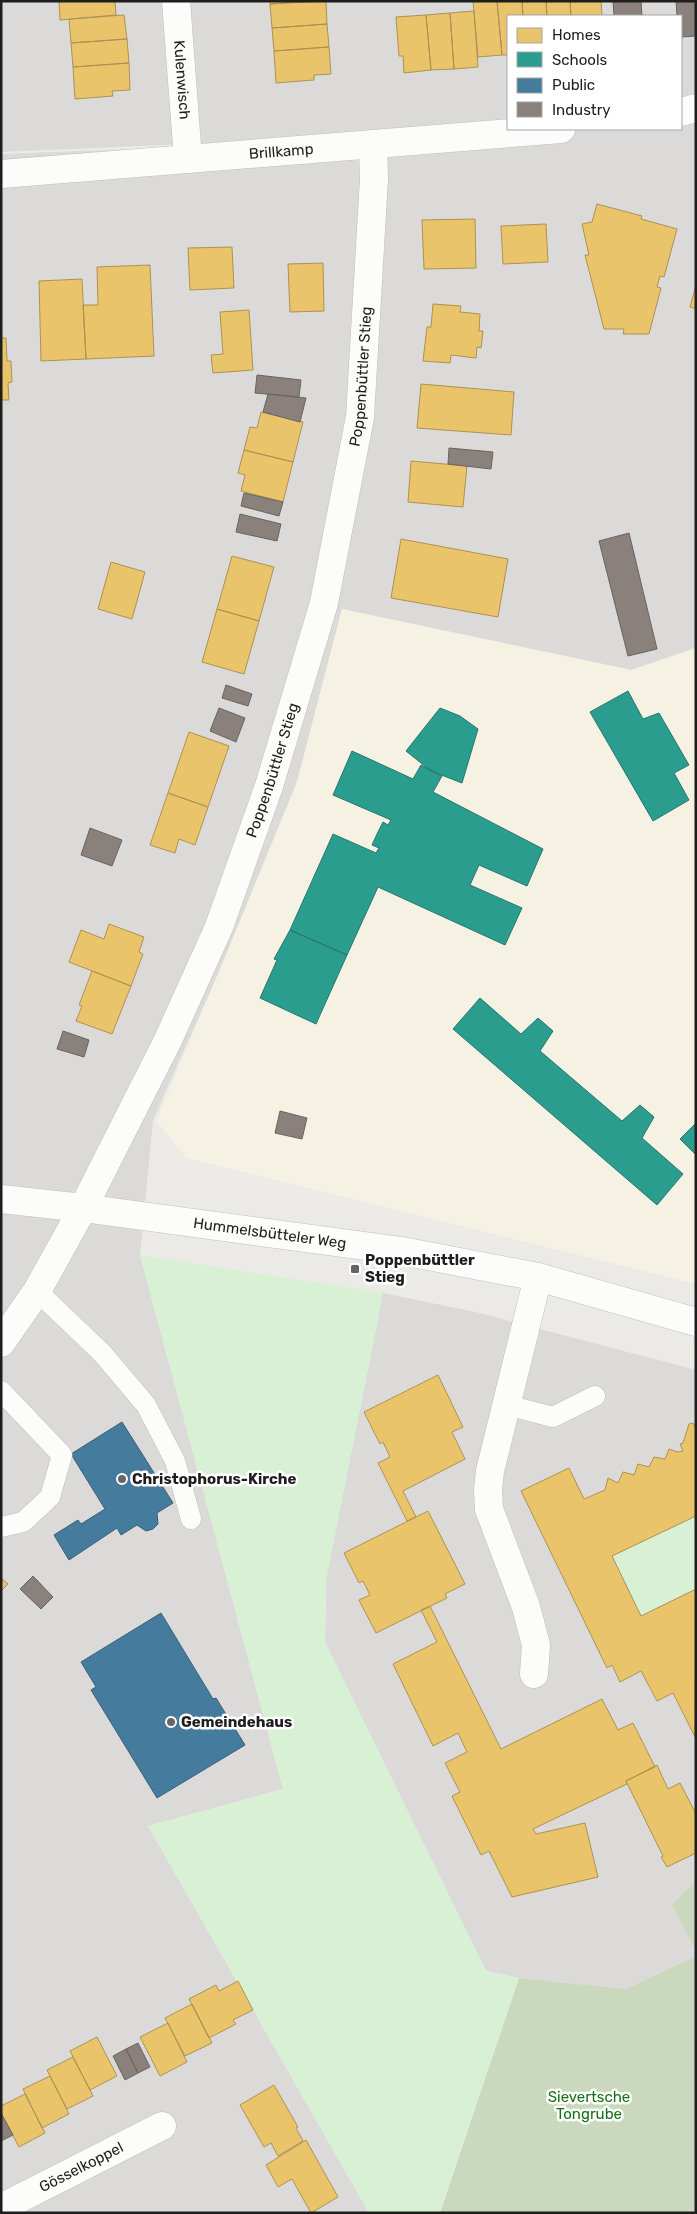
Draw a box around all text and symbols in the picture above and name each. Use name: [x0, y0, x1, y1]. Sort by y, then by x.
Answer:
legend: [507, 15, 682, 130]
text: Homes: [552, 26, 601, 44]
street label: Kulenwisch: [170, 39, 194, 120]
text: Schools: [552, 51, 608, 69]
text: Public: [552, 76, 595, 94]
text: Industry: [552, 101, 611, 119]
street label: Brillkamp: [248, 140, 314, 163]
street label: Poppenbüttler Stieg: [345, 306, 375, 448]
street label: Poppenbüttler Stieg: [242, 701, 302, 840]
street label: Hummelsbütteler Weg: [192, 1214, 347, 1252]
place label: Poppenbüttler Stieg: [365, 1251, 475, 1286]
marker: Poppenbüttler Stieg: [349, 1263, 361, 1275]
place label: Christophorus-Kirche: [132, 1470, 297, 1488]
marker: Christophorus-Kirche: [116, 1473, 128, 1485]
place label: Gemeindehaus: [181, 1713, 292, 1731]
marker: Gemeindehaus: [165, 1716, 177, 1728]
park label: Sievertsche Tongrube: [548, 2088, 630, 2123]
street label: Gösselkoppel: [36, 2138, 126, 2196]

